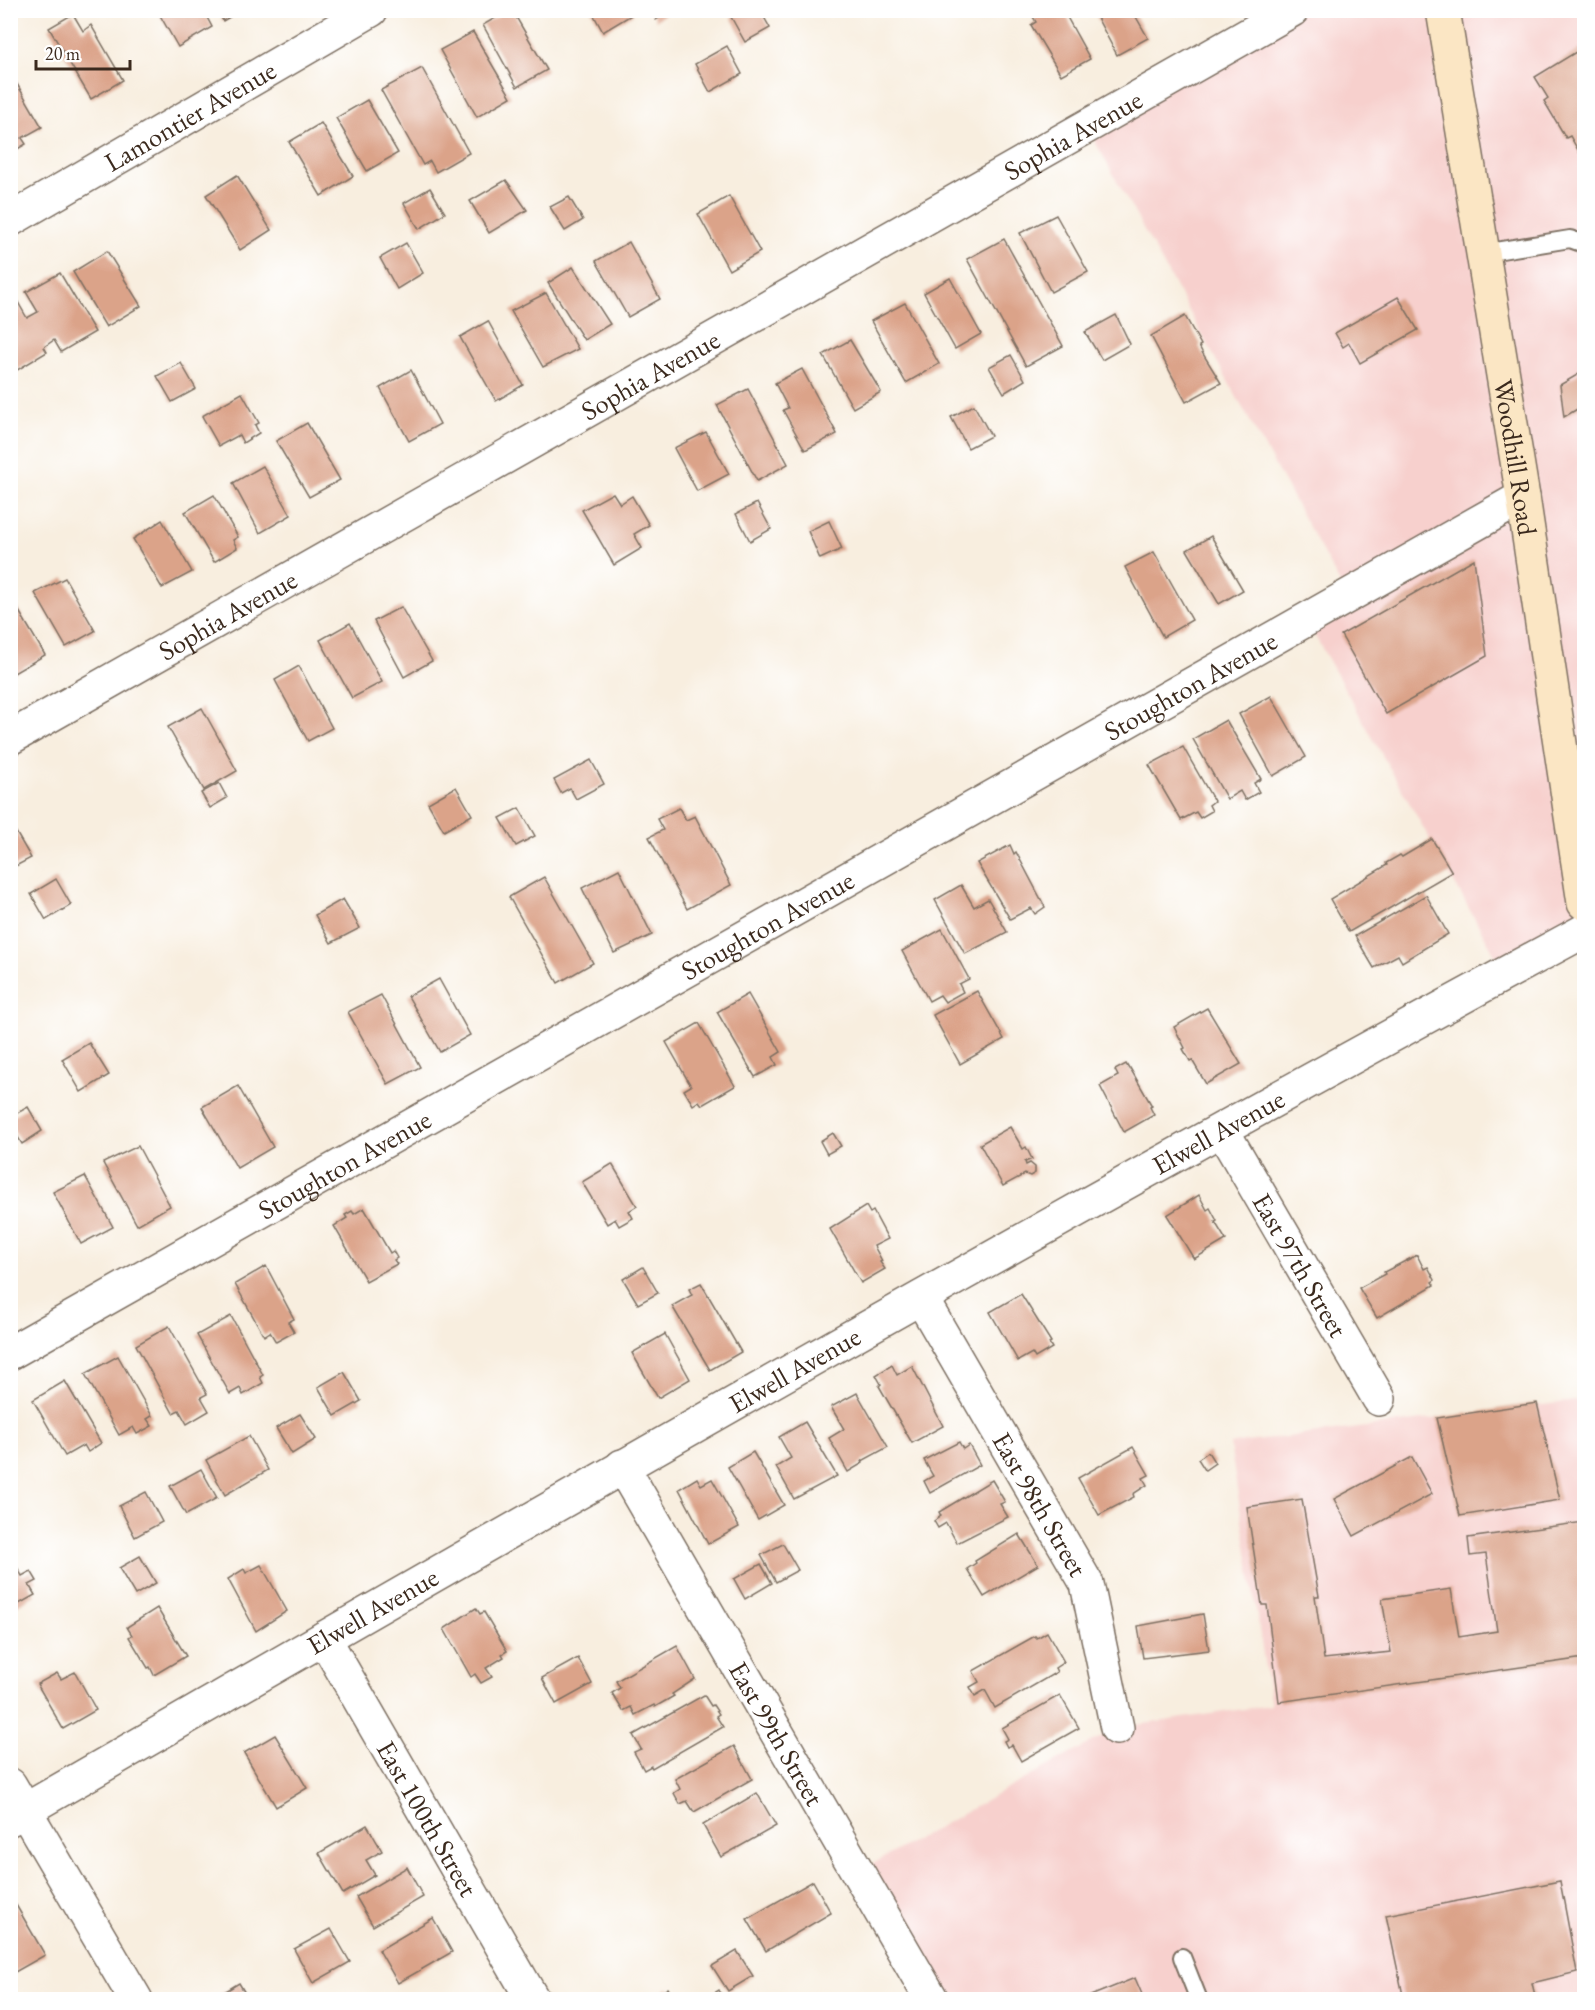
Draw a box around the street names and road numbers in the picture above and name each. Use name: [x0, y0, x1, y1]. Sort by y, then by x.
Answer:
street label: Lamontier Avenue: [98, 52, 282, 179]
street label: Sophia Avenue: [997, 81, 1148, 188]
street label: Sophia Avenue: [575, 321, 726, 428]
street label: Woodhill Road: [1486, 376, 1546, 538]
street label: Sophia Avenue: [152, 561, 303, 668]
street label: Stoughton Avenue: [1097, 622, 1283, 748]
street label: Stoughton Avenue: [674, 862, 860, 987]
street label: Elwell Avenue: [1146, 1081, 1290, 1182]
street label: Stoughton Avenue: [251, 1101, 437, 1227]
street label: East 97th Street: [1245, 1186, 1357, 1344]
street label: Elwell Avenue: [722, 1318, 866, 1421]
street label: East 98th Street: [985, 1425, 1096, 1583]
street label: Elwell Avenue: [300, 1559, 444, 1662]
street label: East 99th Street: [722, 1655, 833, 1812]
street label: East 100th Street: [369, 1734, 487, 1903]

